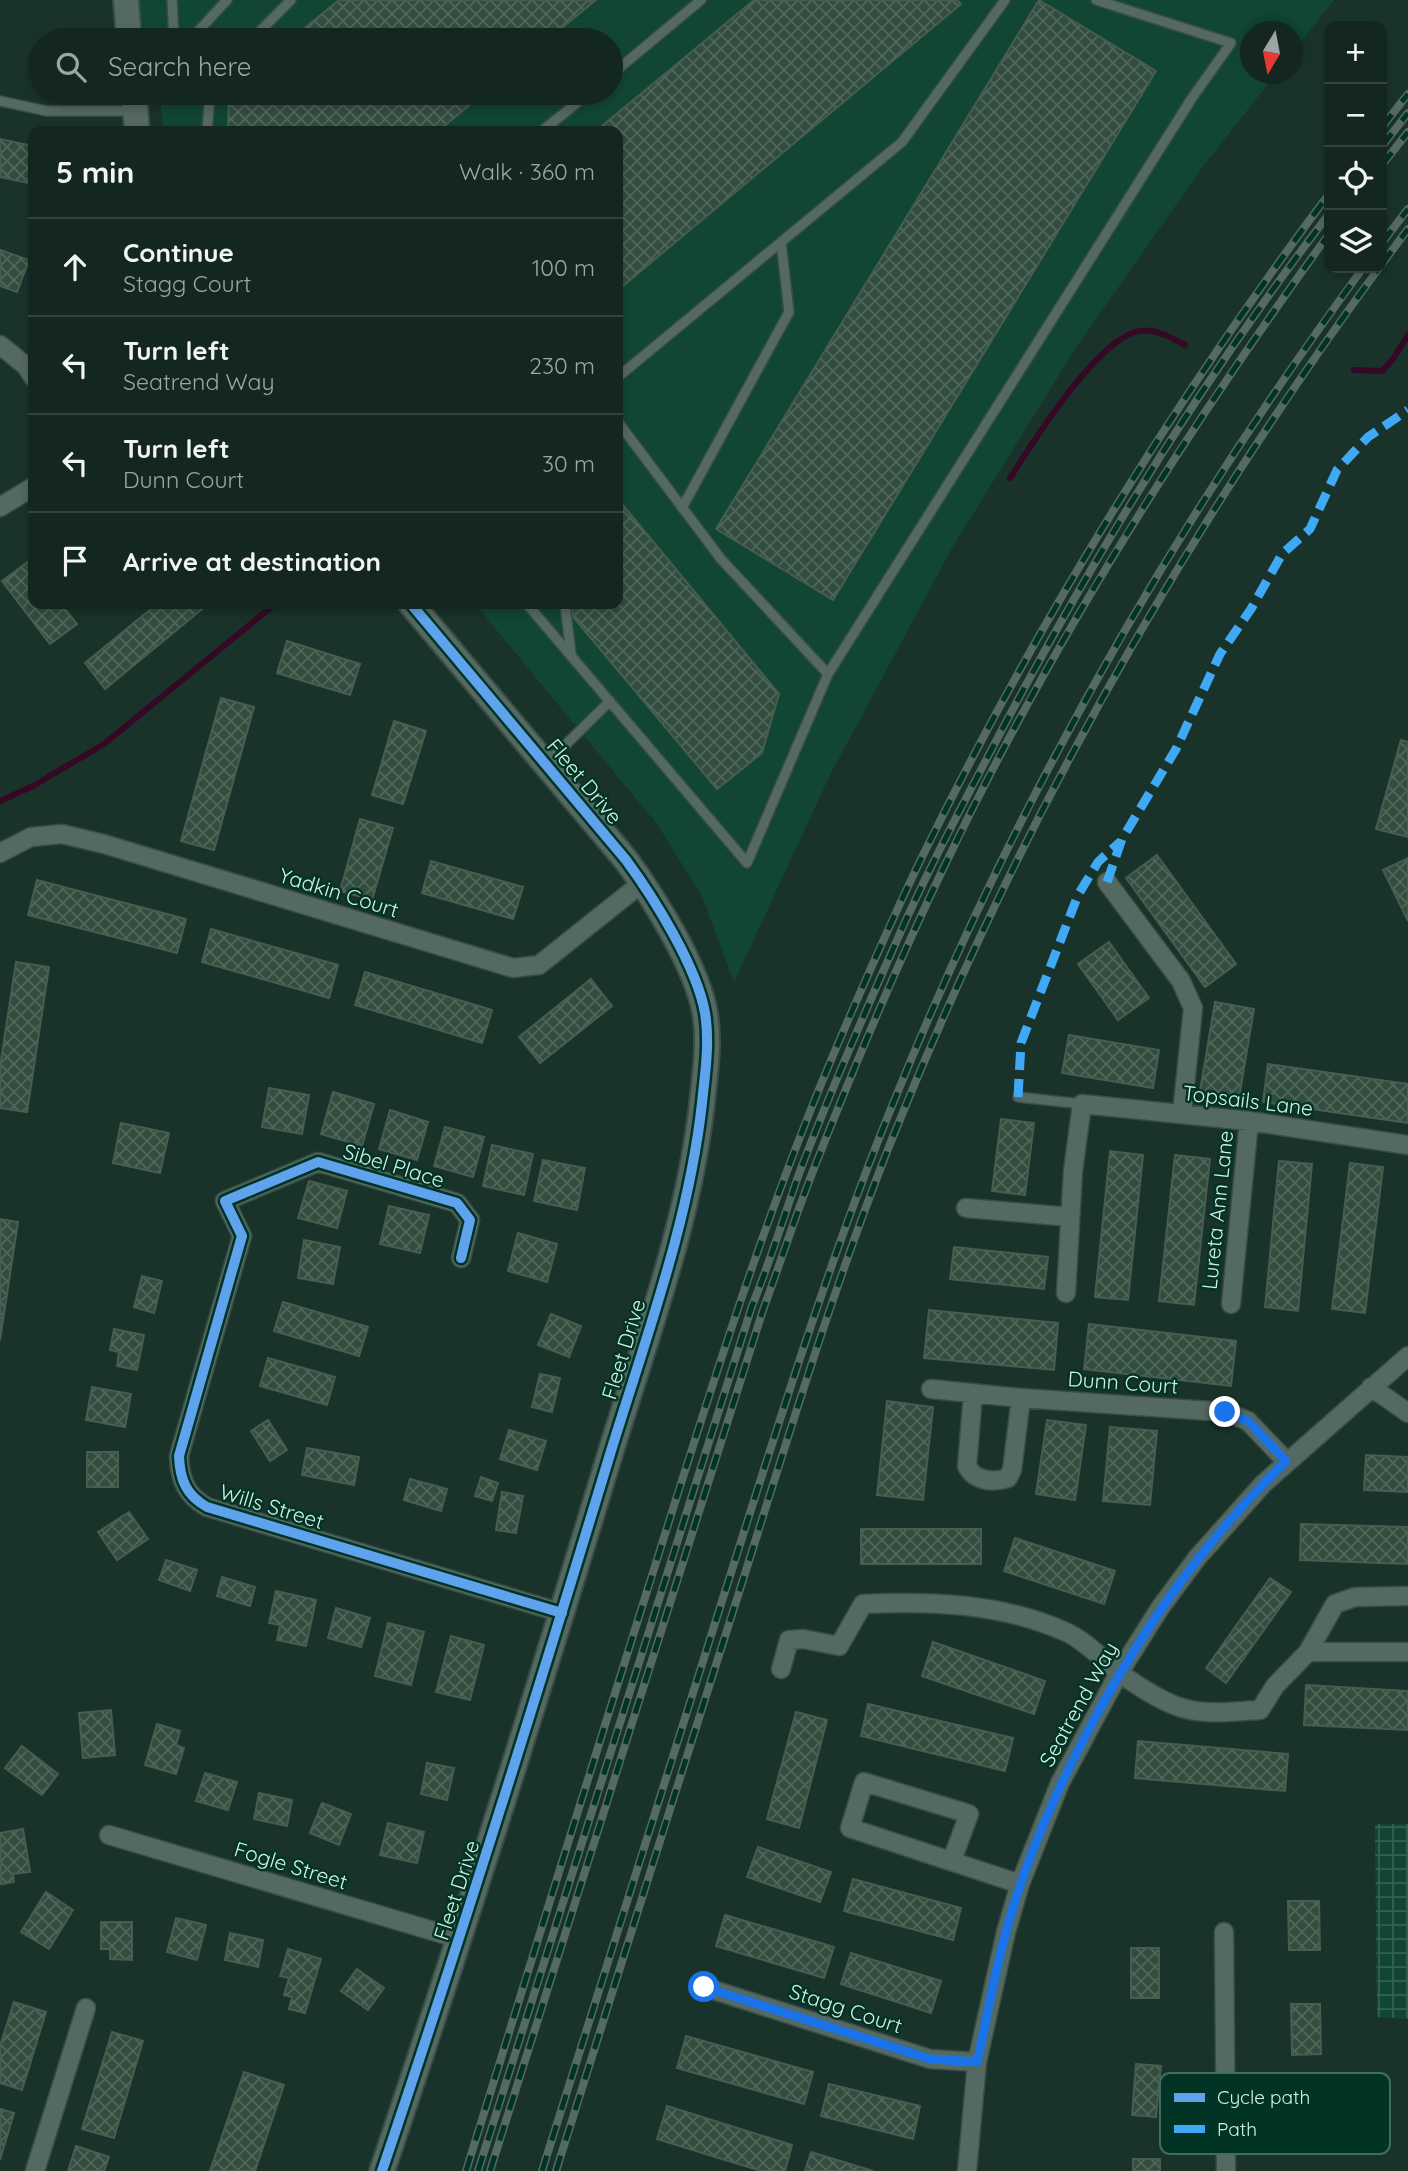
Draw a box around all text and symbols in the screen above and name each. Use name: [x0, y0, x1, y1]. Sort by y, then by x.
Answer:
north arrow: [1240, 21, 1303, 84]
map controls: [1324, 21, 1387, 273]
button: +: [1324, 21, 1387, 84]
search box: [28, 28, 623, 105]
icon: search: [52, 48, 90, 86]
text: Search here: [108, 50, 252, 83]
button: −: [1324, 84, 1387, 147]
button: locate: [1324, 147, 1387, 210]
text: 5 min: [56, 153, 134, 191]
text: Walk · 360 m: [459, 157, 595, 186]
button: layers: [1324, 210, 1387, 273]
text: Continue: [123, 236, 234, 269]
icon: ahead: [56, 248, 94, 286]
text: 100 m: [532, 253, 595, 282]
text: Stagg Court: [123, 269, 251, 298]
text: Turn left: [123, 334, 230, 367]
icon: left: [56, 346, 94, 384]
text: 230 m: [529, 351, 595, 380]
text: Seatrend Way: [123, 367, 275, 396]
text: Turn left: [123, 432, 230, 465]
icon: left: [56, 444, 94, 482]
text: 30 m: [542, 449, 595, 478]
text: Dunn Court: [123, 465, 244, 494]
icon: arrive: [56, 542, 94, 580]
text: Arrive at destination: [123, 545, 381, 578]
street label: Fleet Drive: [542, 733, 628, 829]
street label: Yadkin Court: [276, 861, 402, 923]
street label: Topsails Lane: [1181, 1079, 1315, 1121]
street label: Lureta Ann Lane: [1196, 1129, 1238, 1291]
street label: Sibel Place: [340, 1137, 448, 1193]
street label: Fleet Drive: [595, 1296, 651, 1402]
street label: Dunn Court: [1067, 1365, 1179, 1399]
route end: [1209, 1396, 1240, 1427]
street label: Wills Street: [217, 1478, 327, 1534]
street label: Seatrend Way: [1033, 1637, 1123, 1771]
street label: Fogle Street: [231, 1835, 351, 1895]
street label: Fleet Drive: [428, 1837, 484, 1943]
route start: [688, 1971, 719, 2002]
street label: Stagg Court: [786, 1978, 906, 2038]
legend: [1160, 2073, 1390, 2154]
text: Cycle path: [1217, 2085, 1310, 2109]
text: Path: [1217, 2117, 1257, 2141]

